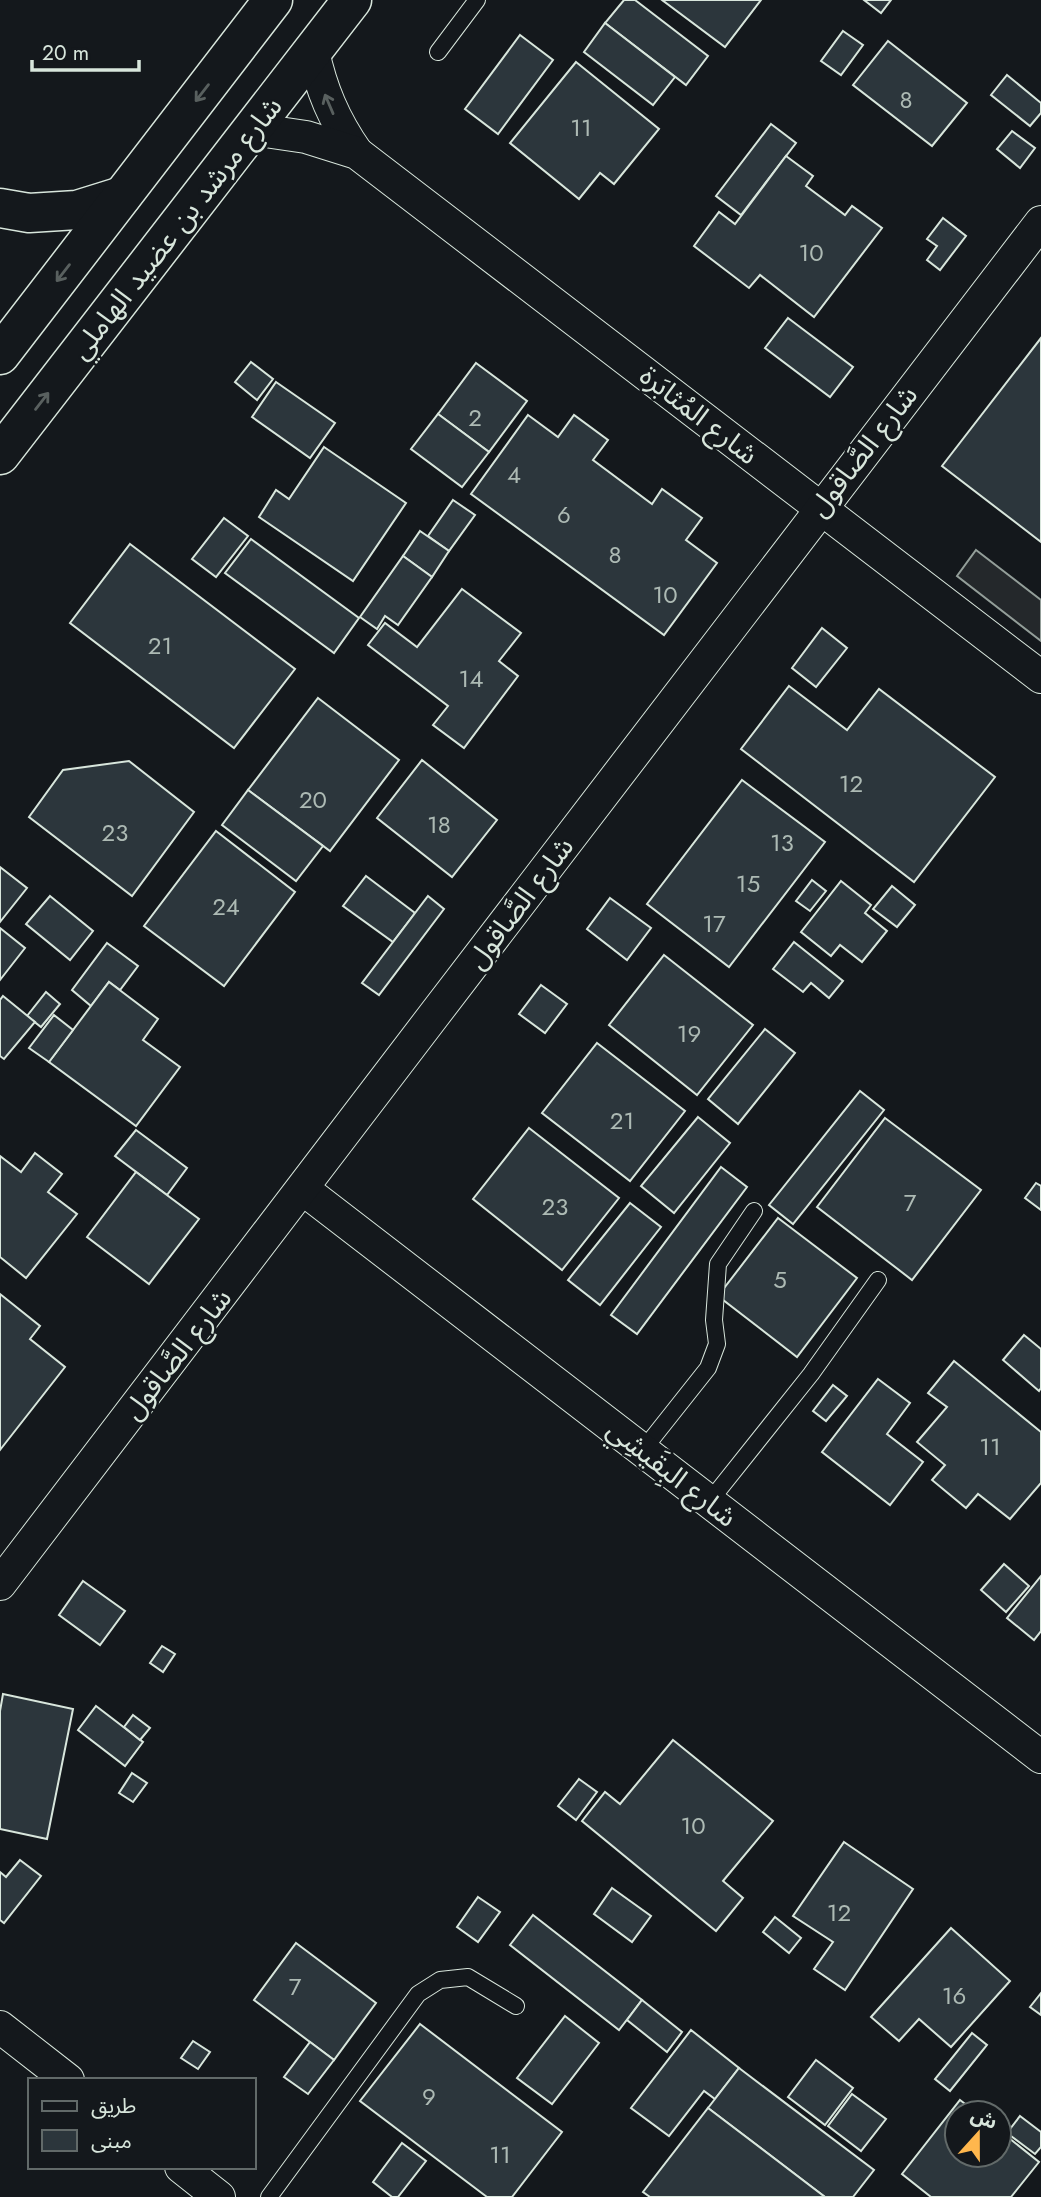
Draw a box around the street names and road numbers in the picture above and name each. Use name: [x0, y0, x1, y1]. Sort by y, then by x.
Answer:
street label: شارع مرشد بن عضيد الهاملي: [60, 88, 292, 369]
street label: شارع المُثابَرة: [631, 356, 767, 474]
street label: شارع الصَّاقول: [799, 377, 927, 525]
street label: شارع الصَّاقول: [456, 828, 584, 978]
street label: شارع الصَّاقول: [113, 1280, 241, 1428]
street label: شارع البِقَيشِي: [598, 1409, 746, 1537]

